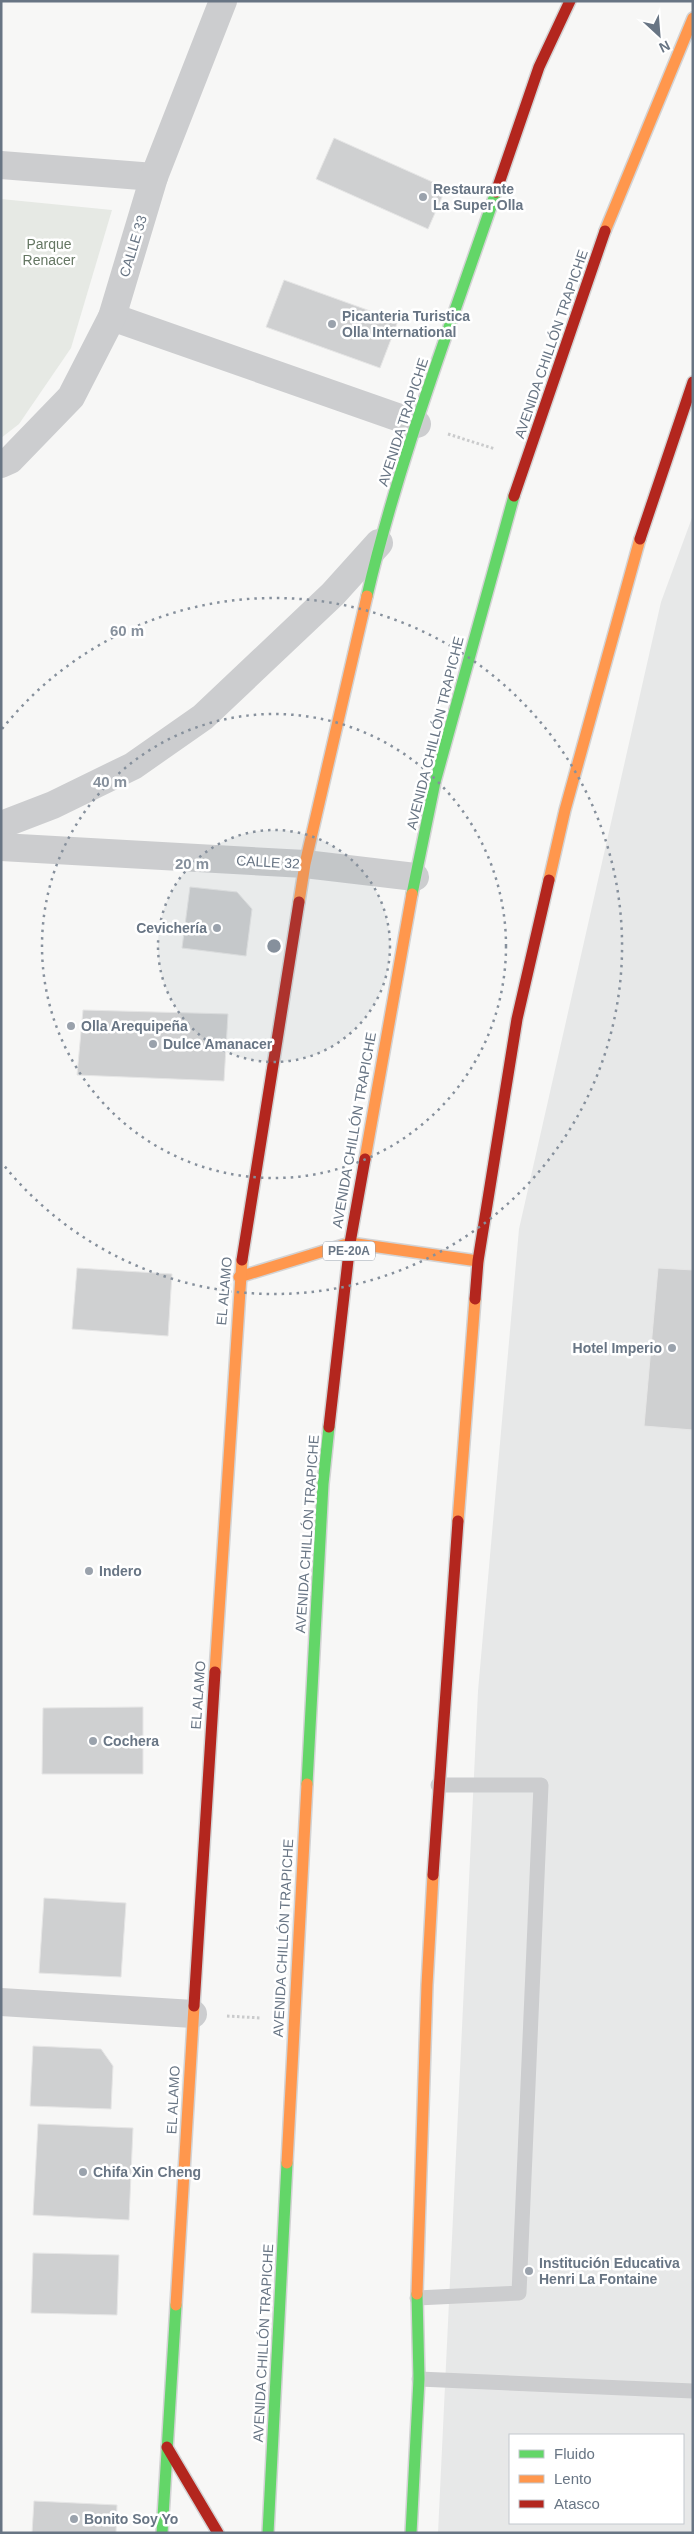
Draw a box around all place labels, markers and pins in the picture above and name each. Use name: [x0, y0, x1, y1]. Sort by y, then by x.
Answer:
place label: Restaurante La Super Olla: [433, 181, 523, 213]
marker: Restaurante La Super Olla: [417, 191, 429, 203]
place label: Picanteria Turistica Olla International: [342, 308, 470, 340]
marker: Picanteria Turistica Olla International: [326, 318, 338, 330]
place label: Cevichería: [136, 920, 207, 936]
marker: Cevichería: [211, 922, 223, 934]
centre of rings: [265, 937, 283, 955]
place label: Olla Arequipeña: [81, 1018, 188, 1034]
marker: Olla Arequipeña: [65, 1020, 77, 1032]
place label: Dulce Amanacer: [163, 1036, 273, 1052]
marker: Dulce Amanacer: [147, 1038, 159, 1050]
place label: Hotel Imperio: [573, 1340, 662, 1356]
marker: Hotel Imperio: [666, 1342, 678, 1354]
place label: Indero: [99, 1563, 142, 1579]
marker: Indero: [83, 1565, 95, 1577]
place label: Cochera: [103, 1733, 159, 1749]
marker: Cochera: [87, 1735, 99, 1747]
place label: Chifa Xin Cheng: [93, 2164, 201, 2180]
marker: Chifa Xin Cheng: [77, 2166, 89, 2178]
place label: Institución Educativa Henri La Fontaine: [539, 2255, 680, 2287]
marker: Institución Educativa Henri La Fontaine: [523, 2265, 535, 2277]
place label: Bonito Soy Yo: [84, 2511, 178, 2527]
marker: Bonito Soy Yo: [68, 2513, 80, 2525]

